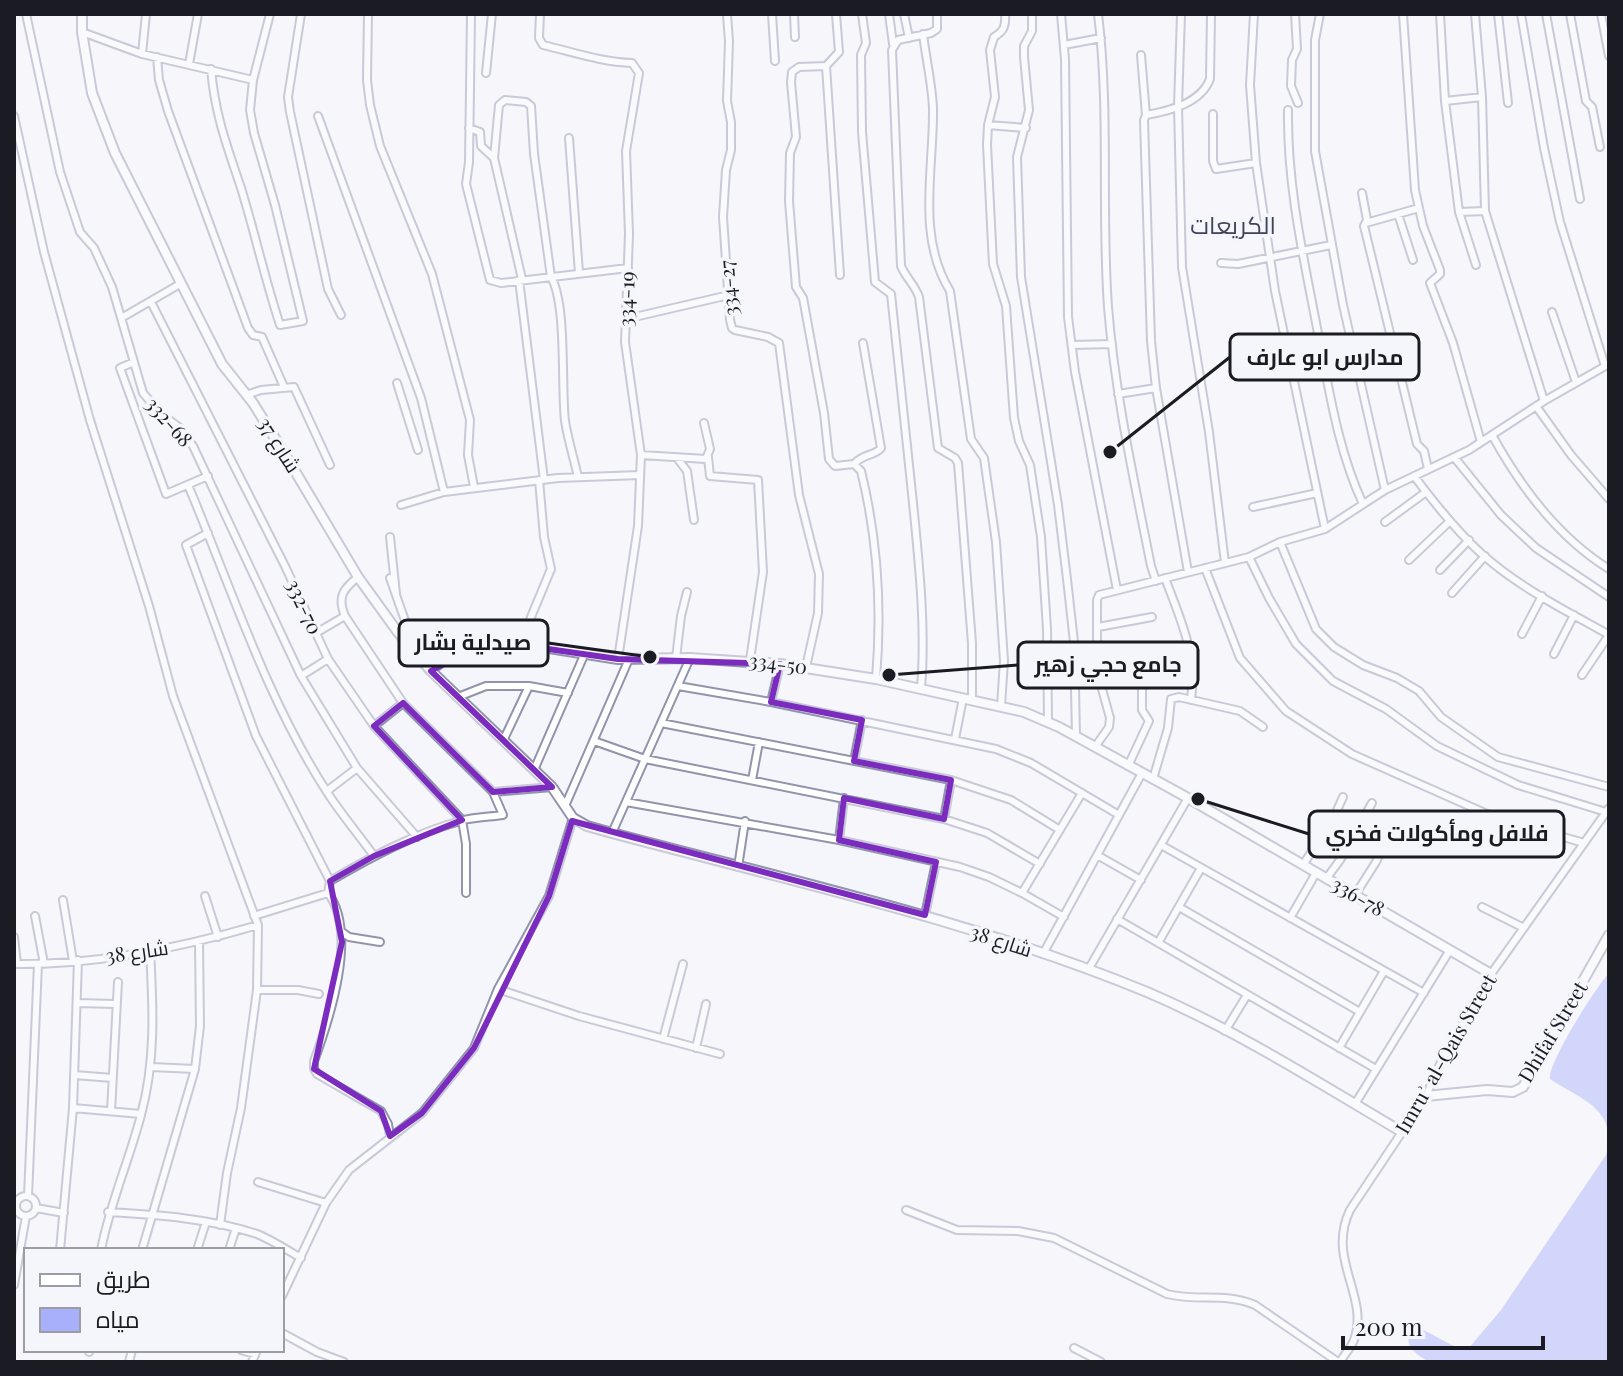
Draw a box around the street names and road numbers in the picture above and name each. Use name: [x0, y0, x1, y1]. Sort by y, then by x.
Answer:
street label: 334-27: [712, 259, 743, 317]
street label: 334-19: [611, 271, 640, 327]
street label: 332-68: [141, 390, 200, 452]
street label: شارع 37: [251, 411, 308, 478]
street label: 332-70: [281, 574, 330, 638]
street label: 334-50: [748, 646, 809, 679]
street label: 336-78: [1327, 870, 1390, 922]
street label: شارع 38: [967, 917, 1036, 964]
street label: شارع 38: [104, 933, 170, 970]
street label: Imruʾ al-Qais Street: [1388, 967, 1502, 1138]
street label: Dhifaf Street: [1511, 975, 1593, 1087]

